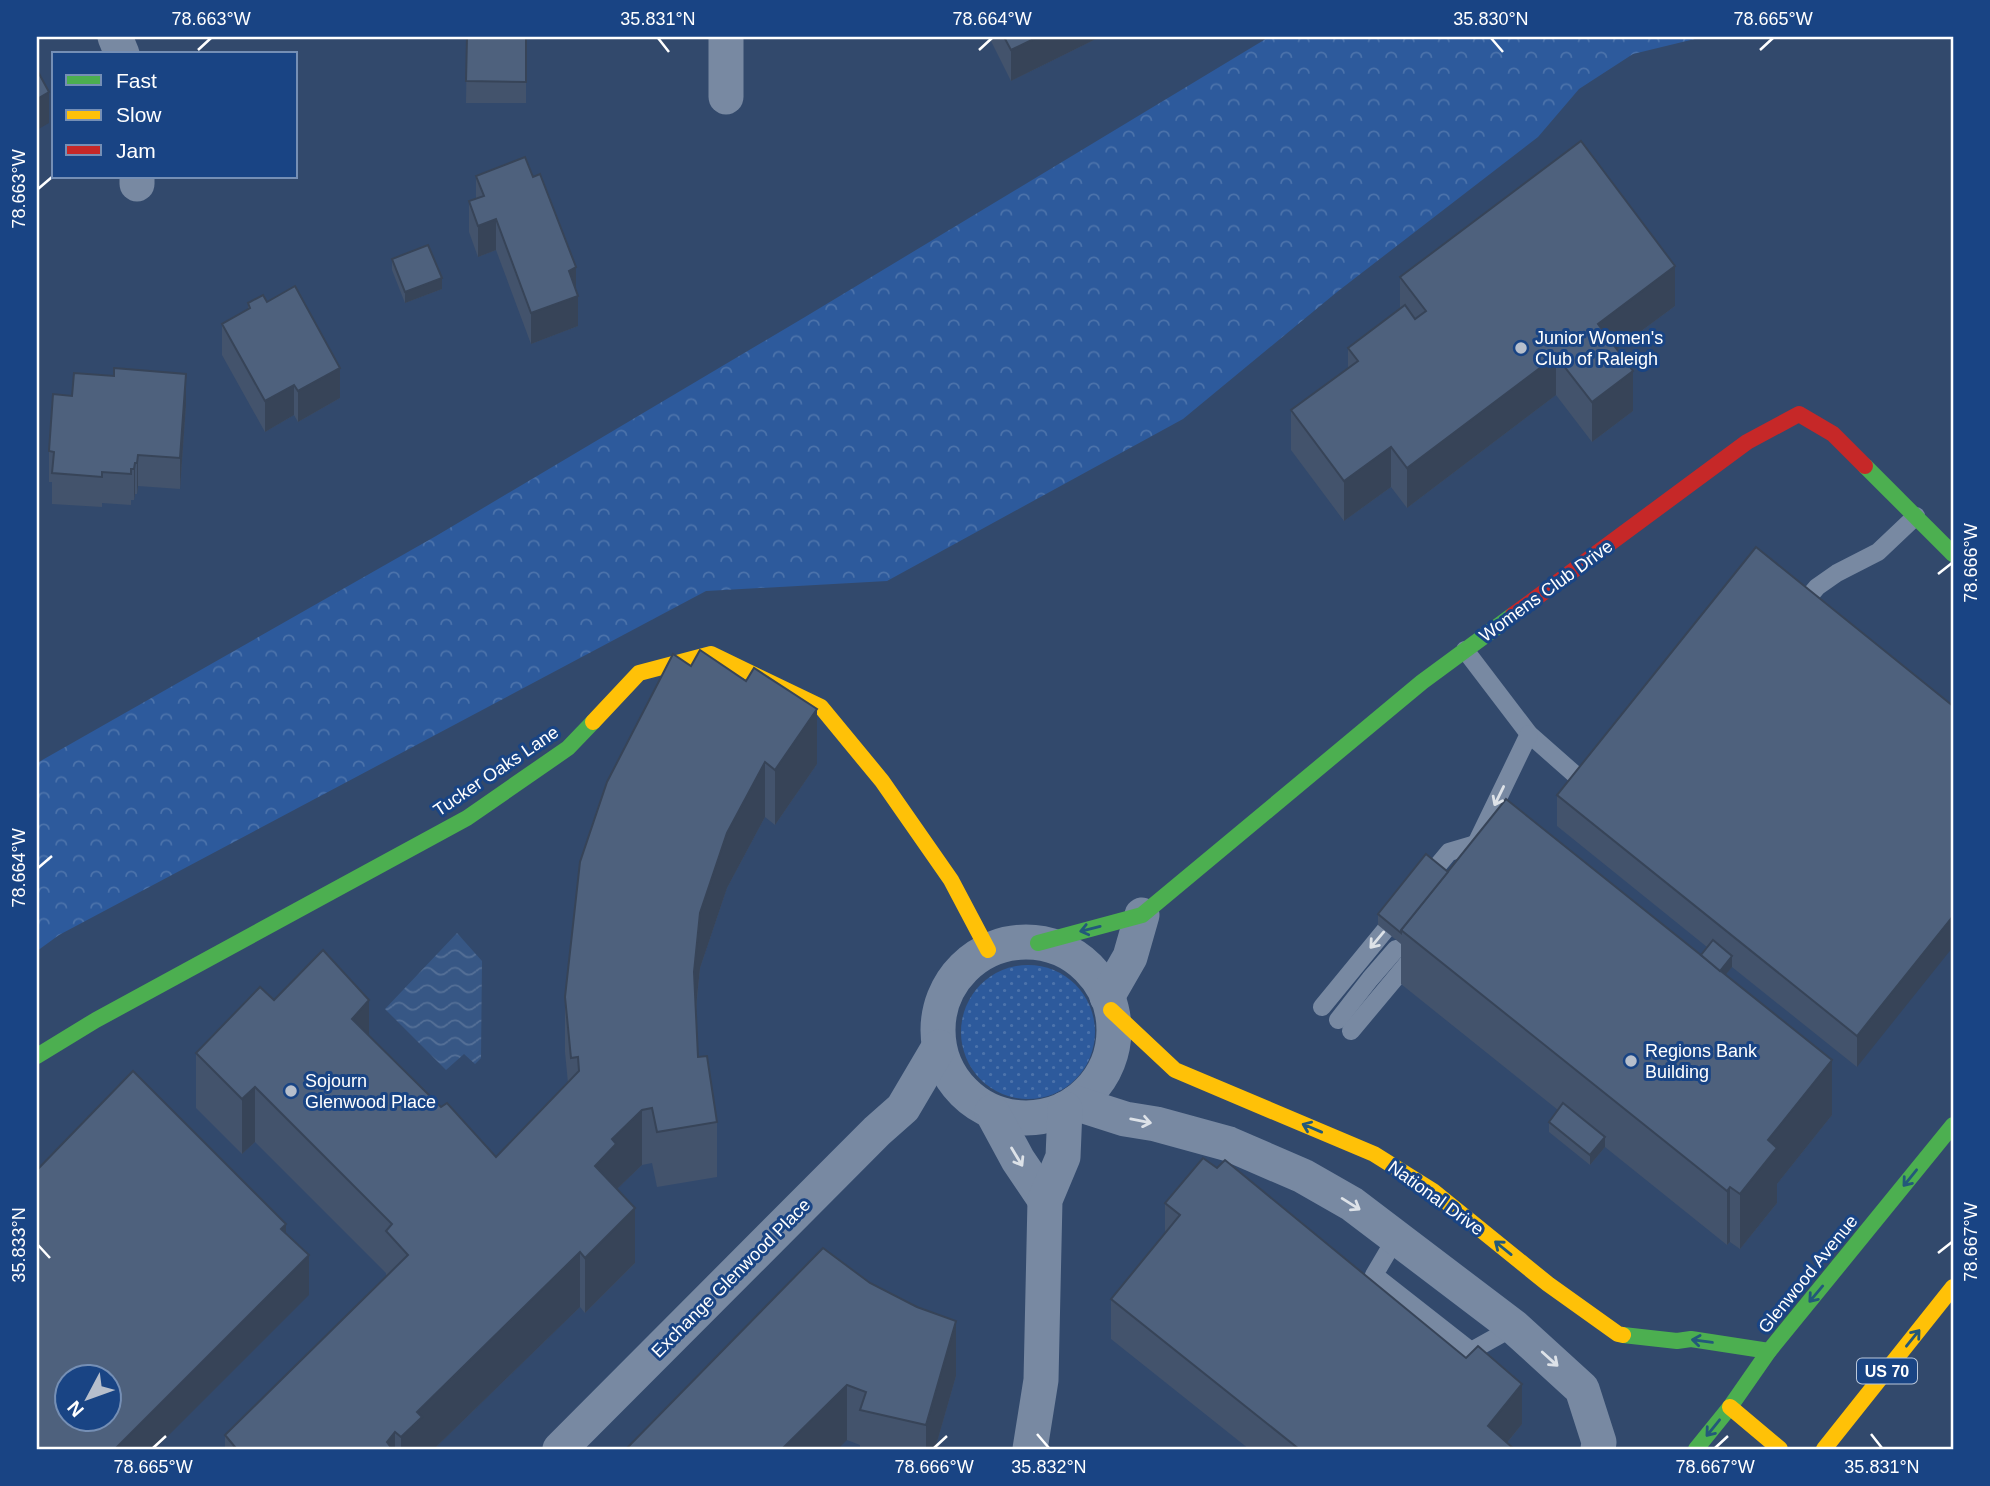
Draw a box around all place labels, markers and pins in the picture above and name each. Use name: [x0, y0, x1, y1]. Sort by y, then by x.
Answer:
place label: Junior Women's Club of Raleigh: [1535, 328, 1663, 369]
marker: Junior Women's Club of Raleigh: [1513, 340, 1529, 356]
place label: Regions Bank Building: [1645, 1041, 1758, 1082]
marker: Regions Bank Building: [1623, 1053, 1639, 1069]
place label: Sojourn Glenwood Place: [305, 1071, 436, 1112]
marker: Sojourn Glenwood Place: [283, 1083, 299, 1099]

